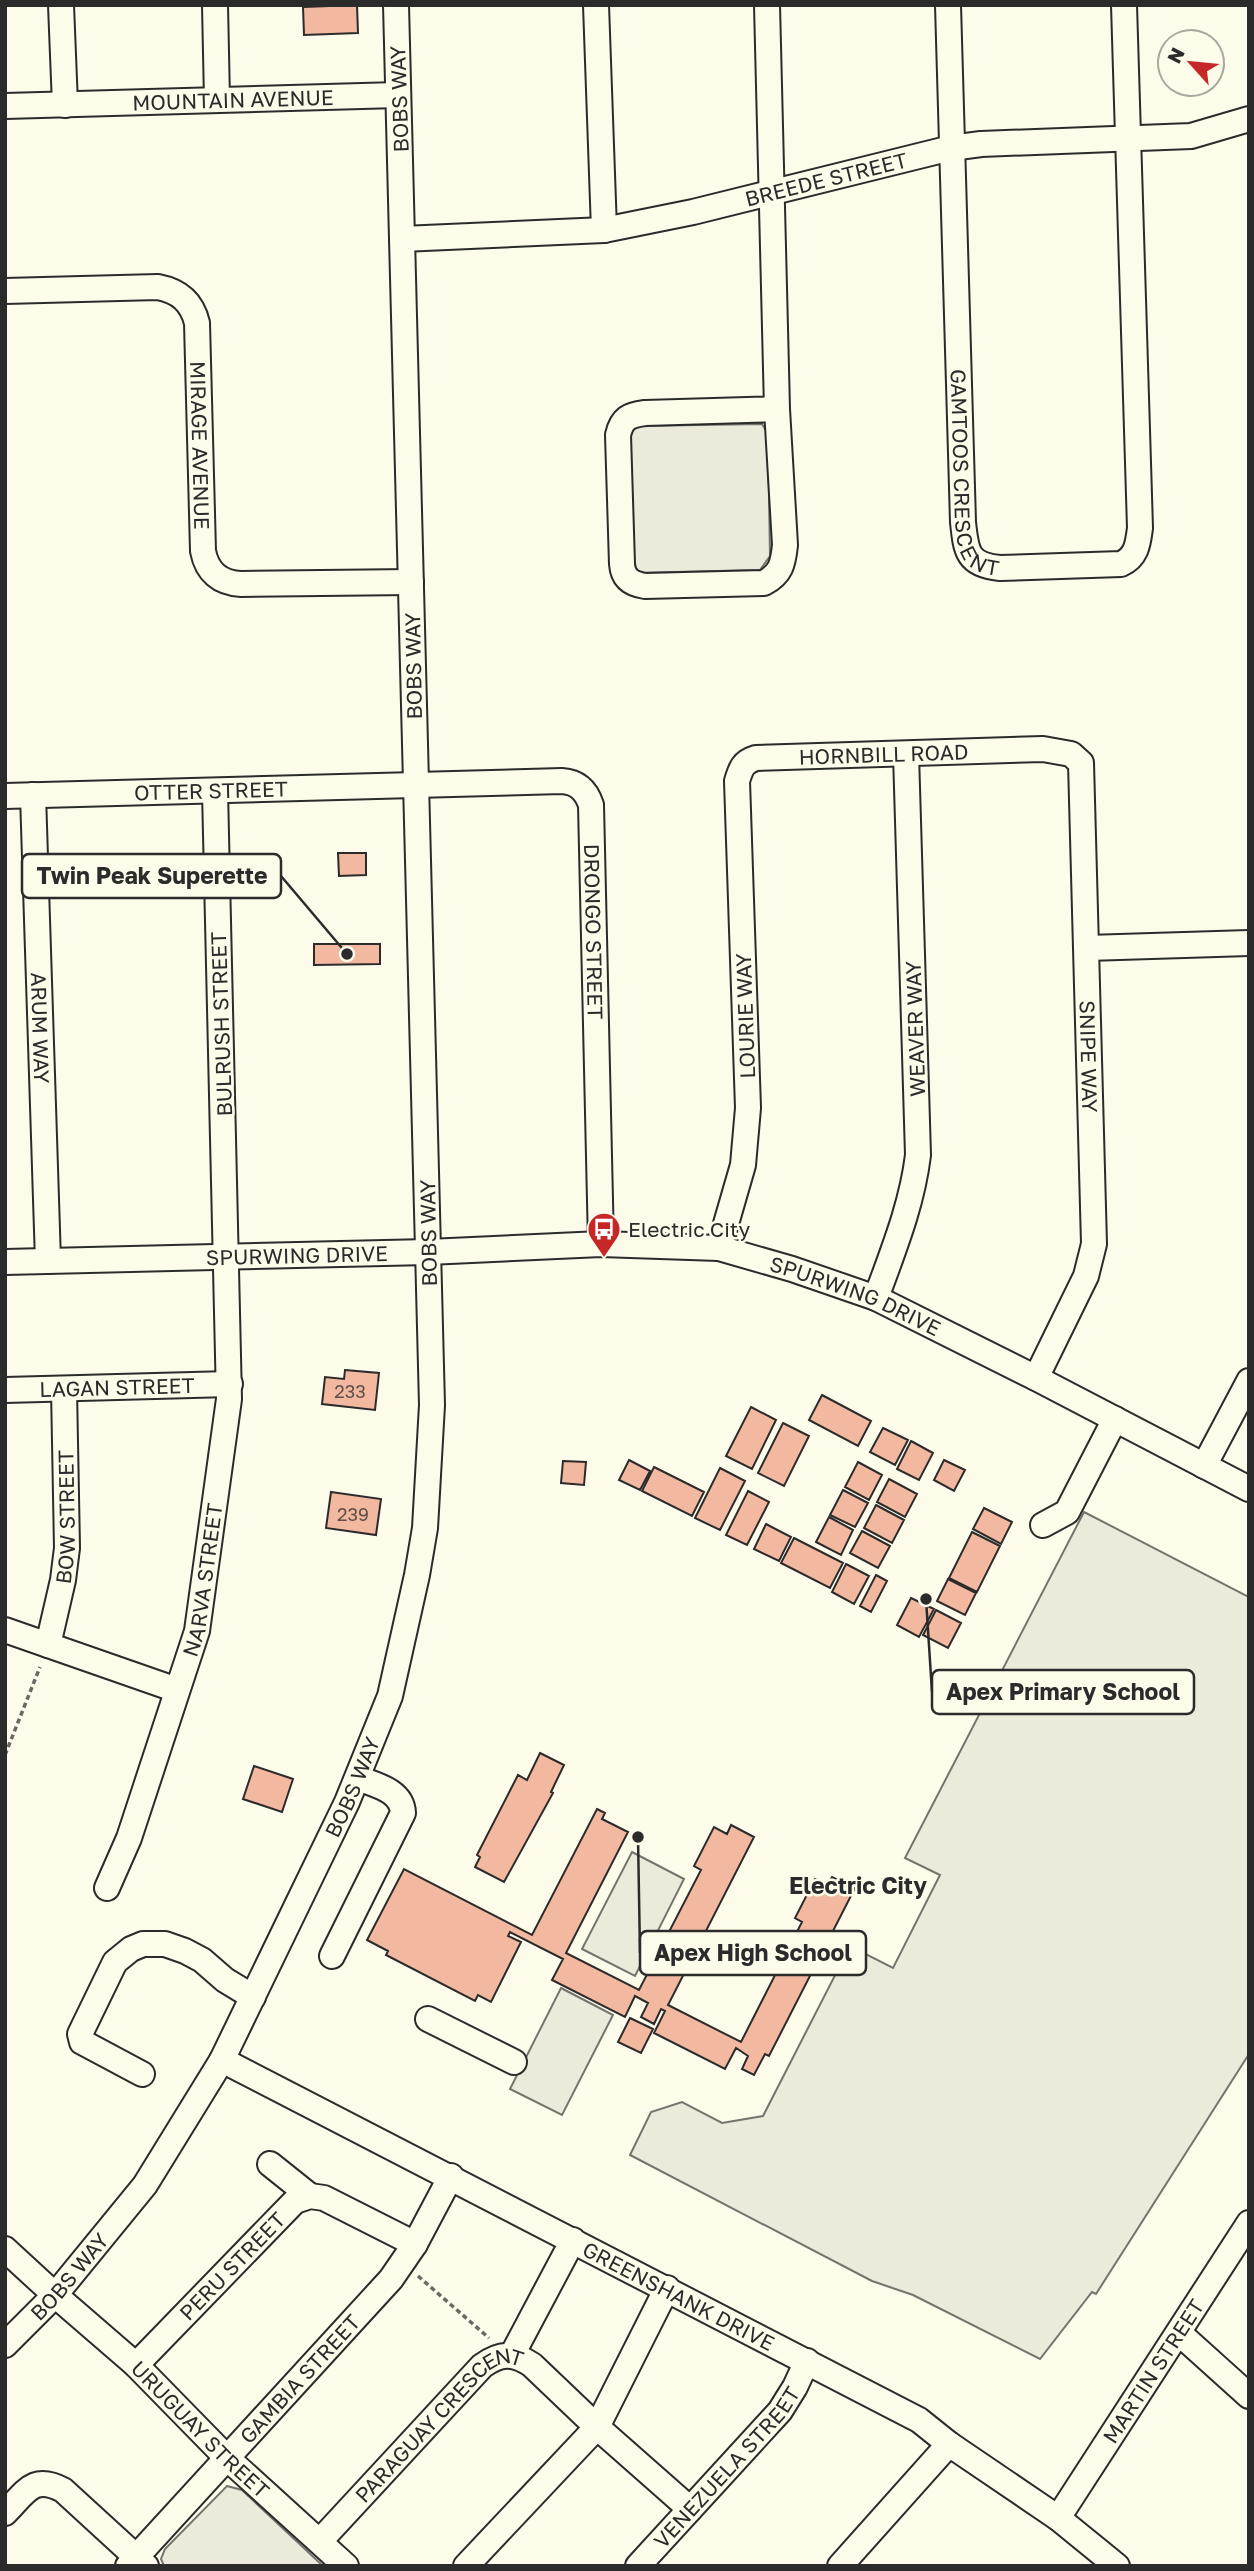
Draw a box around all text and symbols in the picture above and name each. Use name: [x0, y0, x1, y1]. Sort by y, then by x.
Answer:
north arrow: [1156, 28, 1226, 98]
text: N: [1162, 43, 1189, 67]
street label: BOBS WAY: [384, 45, 414, 153]
street label: MOUNTAIN AVENUE: [132, 84, 334, 115]
street label: BREEDE STREET: [742, 146, 910, 212]
street label: MIRAGE AVENUE: [185, 361, 215, 530]
street label: GAMTOOS CRESCENT: [946, 369, 1001, 581]
street label: BOBS WAY: [399, 612, 427, 720]
street label: HORNBILL ROAD: [798, 738, 969, 770]
street label: OTTER STREET: [134, 775, 288, 806]
street label: DRONGO STREET: [579, 843, 609, 1020]
callout: Twin Peak Superette: [22, 854, 281, 898]
text: Twin Peak Superette: [36, 861, 268, 889]
street label: BULRUSH STREET: [205, 931, 237, 1117]
street label: LOURIE WAY: [730, 952, 760, 1079]
street label: WEAVER WAY: [900, 960, 930, 1097]
street label: ARUM WAY: [26, 972, 55, 1084]
street label: SNIPE WAY: [1074, 1000, 1103, 1113]
street label: BOBS WAY: [414, 1179, 442, 1287]
bus stop icon: Electric City: [585, 1210, 623, 1259]
place label: Electric City: [628, 1216, 751, 1242]
street label: SPURWING DRIVE: [206, 1240, 388, 1270]
street label: SPURWING DRIVE: [767, 1250, 945, 1341]
street label: LAGAN STREET: [39, 1372, 195, 1402]
house number: 233: [334, 1380, 366, 1402]
street label: BOW STREET: [50, 1450, 80, 1585]
street label: NARVA STREET: [177, 1502, 227, 1660]
house number: 239: [337, 1503, 369, 1525]
callout: Apex Primary School: [932, 1670, 1194, 1714]
text: Apex Primary School: [946, 1677, 1180, 1705]
street label: BOBS WAY: [319, 1733, 385, 1842]
district label: Electric City: [789, 1871, 927, 1899]
callout: Apex High School: [640, 1931, 866, 1975]
text: Apex High School: [654, 1938, 852, 1966]
street label: PERU STREET: [174, 2206, 290, 2325]
street label: BOBS WAY: [25, 2227, 114, 2325]
street label: GREENSHANK DRIVE: [578, 2236, 779, 2356]
street label: MARTIN STREET: [1097, 2294, 1209, 2448]
street label: GAMBIA STREET: [234, 2309, 365, 2449]
street label: PARAGUAY CRESCENT: [349, 2342, 527, 2508]
street label: URUGUAY STREET: [126, 2355, 275, 2503]
street label: VENEZUELA STREET: [648, 2381, 805, 2553]

